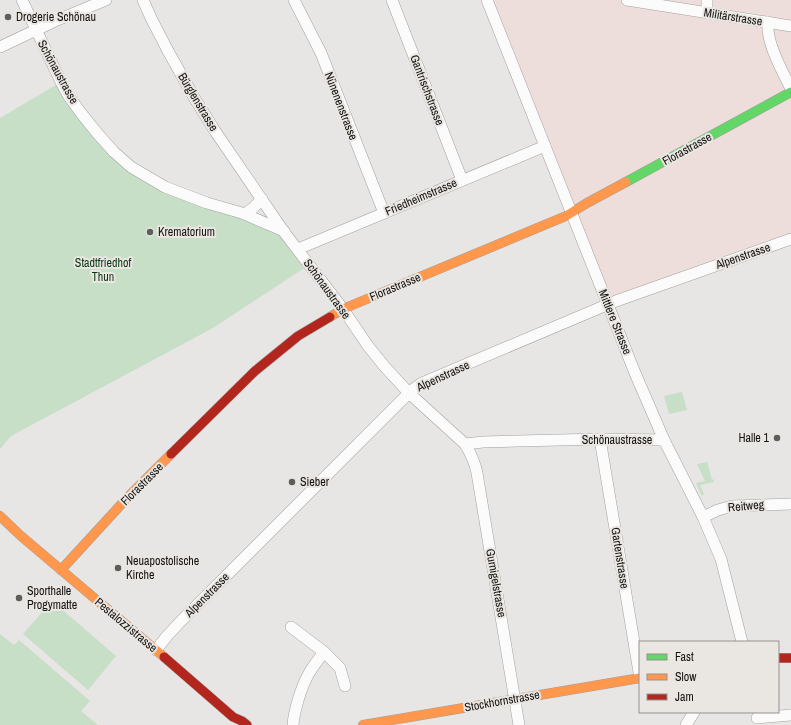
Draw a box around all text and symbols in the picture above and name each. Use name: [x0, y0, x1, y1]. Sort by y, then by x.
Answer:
street label: Militärstrasse: [703, 4, 763, 30]
place label: Drogerie Schönau: [16, 9, 96, 25]
marker: Drogerie Schönau: [3, 12, 13, 22]
street label: Schönaustrasse: [34, 37, 82, 107]
street label: Gantrischstrasse: [406, 52, 448, 128]
street label: Bürglenstrasse: [174, 70, 222, 134]
street label: Nünenenstrasse: [321, 70, 361, 142]
street label: Florastrasse: [659, 129, 715, 169]
street label: Friedheimstrasse: [383, 175, 459, 219]
place label: Krematorium: [158, 224, 215, 240]
marker: Krematorium: [145, 227, 155, 237]
street label: Alpenstrasse: [713, 239, 773, 273]
park label: Stadtfriedhof Thun: [75, 255, 131, 285]
street label: Schönaustrasse: [300, 256, 354, 322]
street label: Florastrasse: [367, 269, 423, 305]
street label: Mittlere Strasse: [595, 287, 635, 357]
street label: Alpenstrasse: [413, 357, 472, 396]
place label: Halle 1: [738, 430, 770, 446]
street label: Schönaustrasse: [582, 432, 652, 448]
marker: Halle 1: [772, 433, 782, 443]
street label: Florastrasse: [117, 459, 167, 509]
place label: Sieber: [300, 474, 330, 490]
marker: Sieber: [287, 477, 297, 487]
street label: Reitweg: [727, 496, 765, 516]
street label: Gartenstrasse: [607, 526, 633, 590]
street label: Gurnigelstrasse: [482, 547, 510, 619]
place label: Neuapostolische Kirche: [126, 553, 199, 583]
marker: Neuapostolische Kirche: [113, 563, 123, 573]
street label: Alpenstrasse: [181, 569, 233, 621]
place label: Sporthalle Progymatte: [27, 583, 77, 613]
marker: Sporthalle Progymatte: [14, 593, 24, 603]
street label: Pestalozzistrasse: [91, 594, 161, 656]
legend: [639, 641, 779, 713]
text: Fast: [675, 649, 694, 665]
text: Slow: [675, 669, 697, 685]
street label: Stockhornstrasse: [463, 687, 541, 715]
text: Jam: [675, 689, 694, 705]

